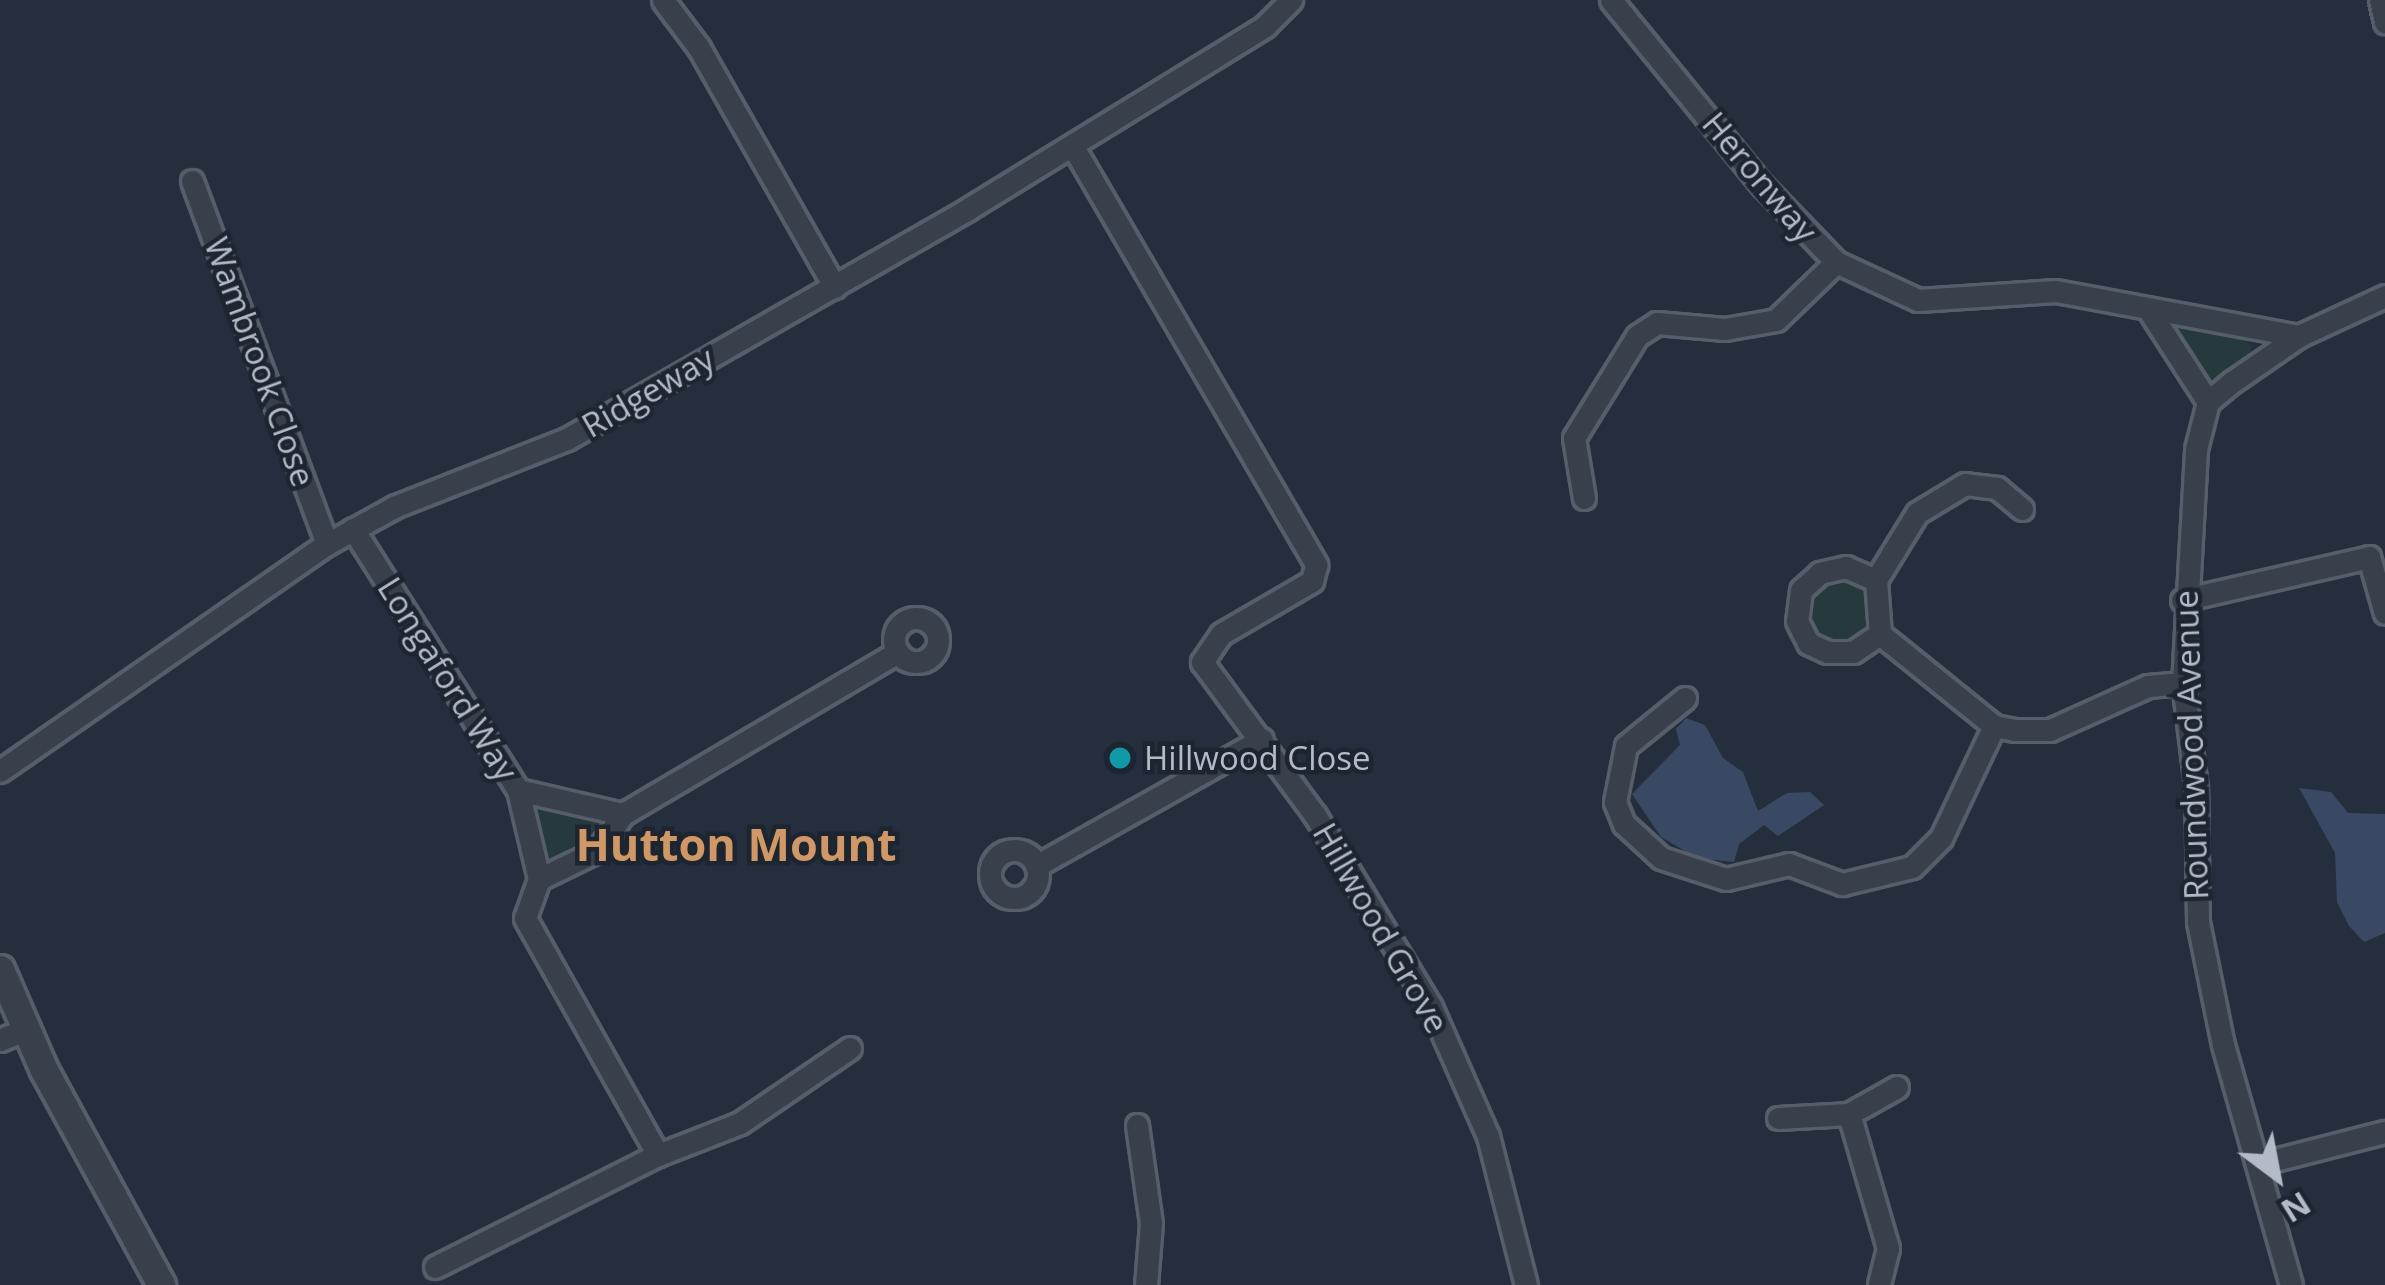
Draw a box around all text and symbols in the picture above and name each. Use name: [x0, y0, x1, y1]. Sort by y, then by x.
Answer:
street label: Heronway: [1694, 104, 1826, 250]
street label: Wambrook Close: [197, 232, 323, 492]
street label: Ridgeway: [575, 338, 721, 446]
street label: Longaford Way: [370, 570, 526, 788]
street label: Roundwood Avenue: [2166, 589, 2216, 901]
place label: Hillwood Close: [1144, 738, 1371, 778]
marker: Hillwood Close: [1107, 745, 1133, 771]
street label: Hillwood Grove: [1305, 816, 1457, 1040]
district label: Hutton Mount: [575, 817, 897, 871]
north arrow: [2217, 1117, 2337, 1237]
text: N: [2273, 1182, 2320, 1234]

